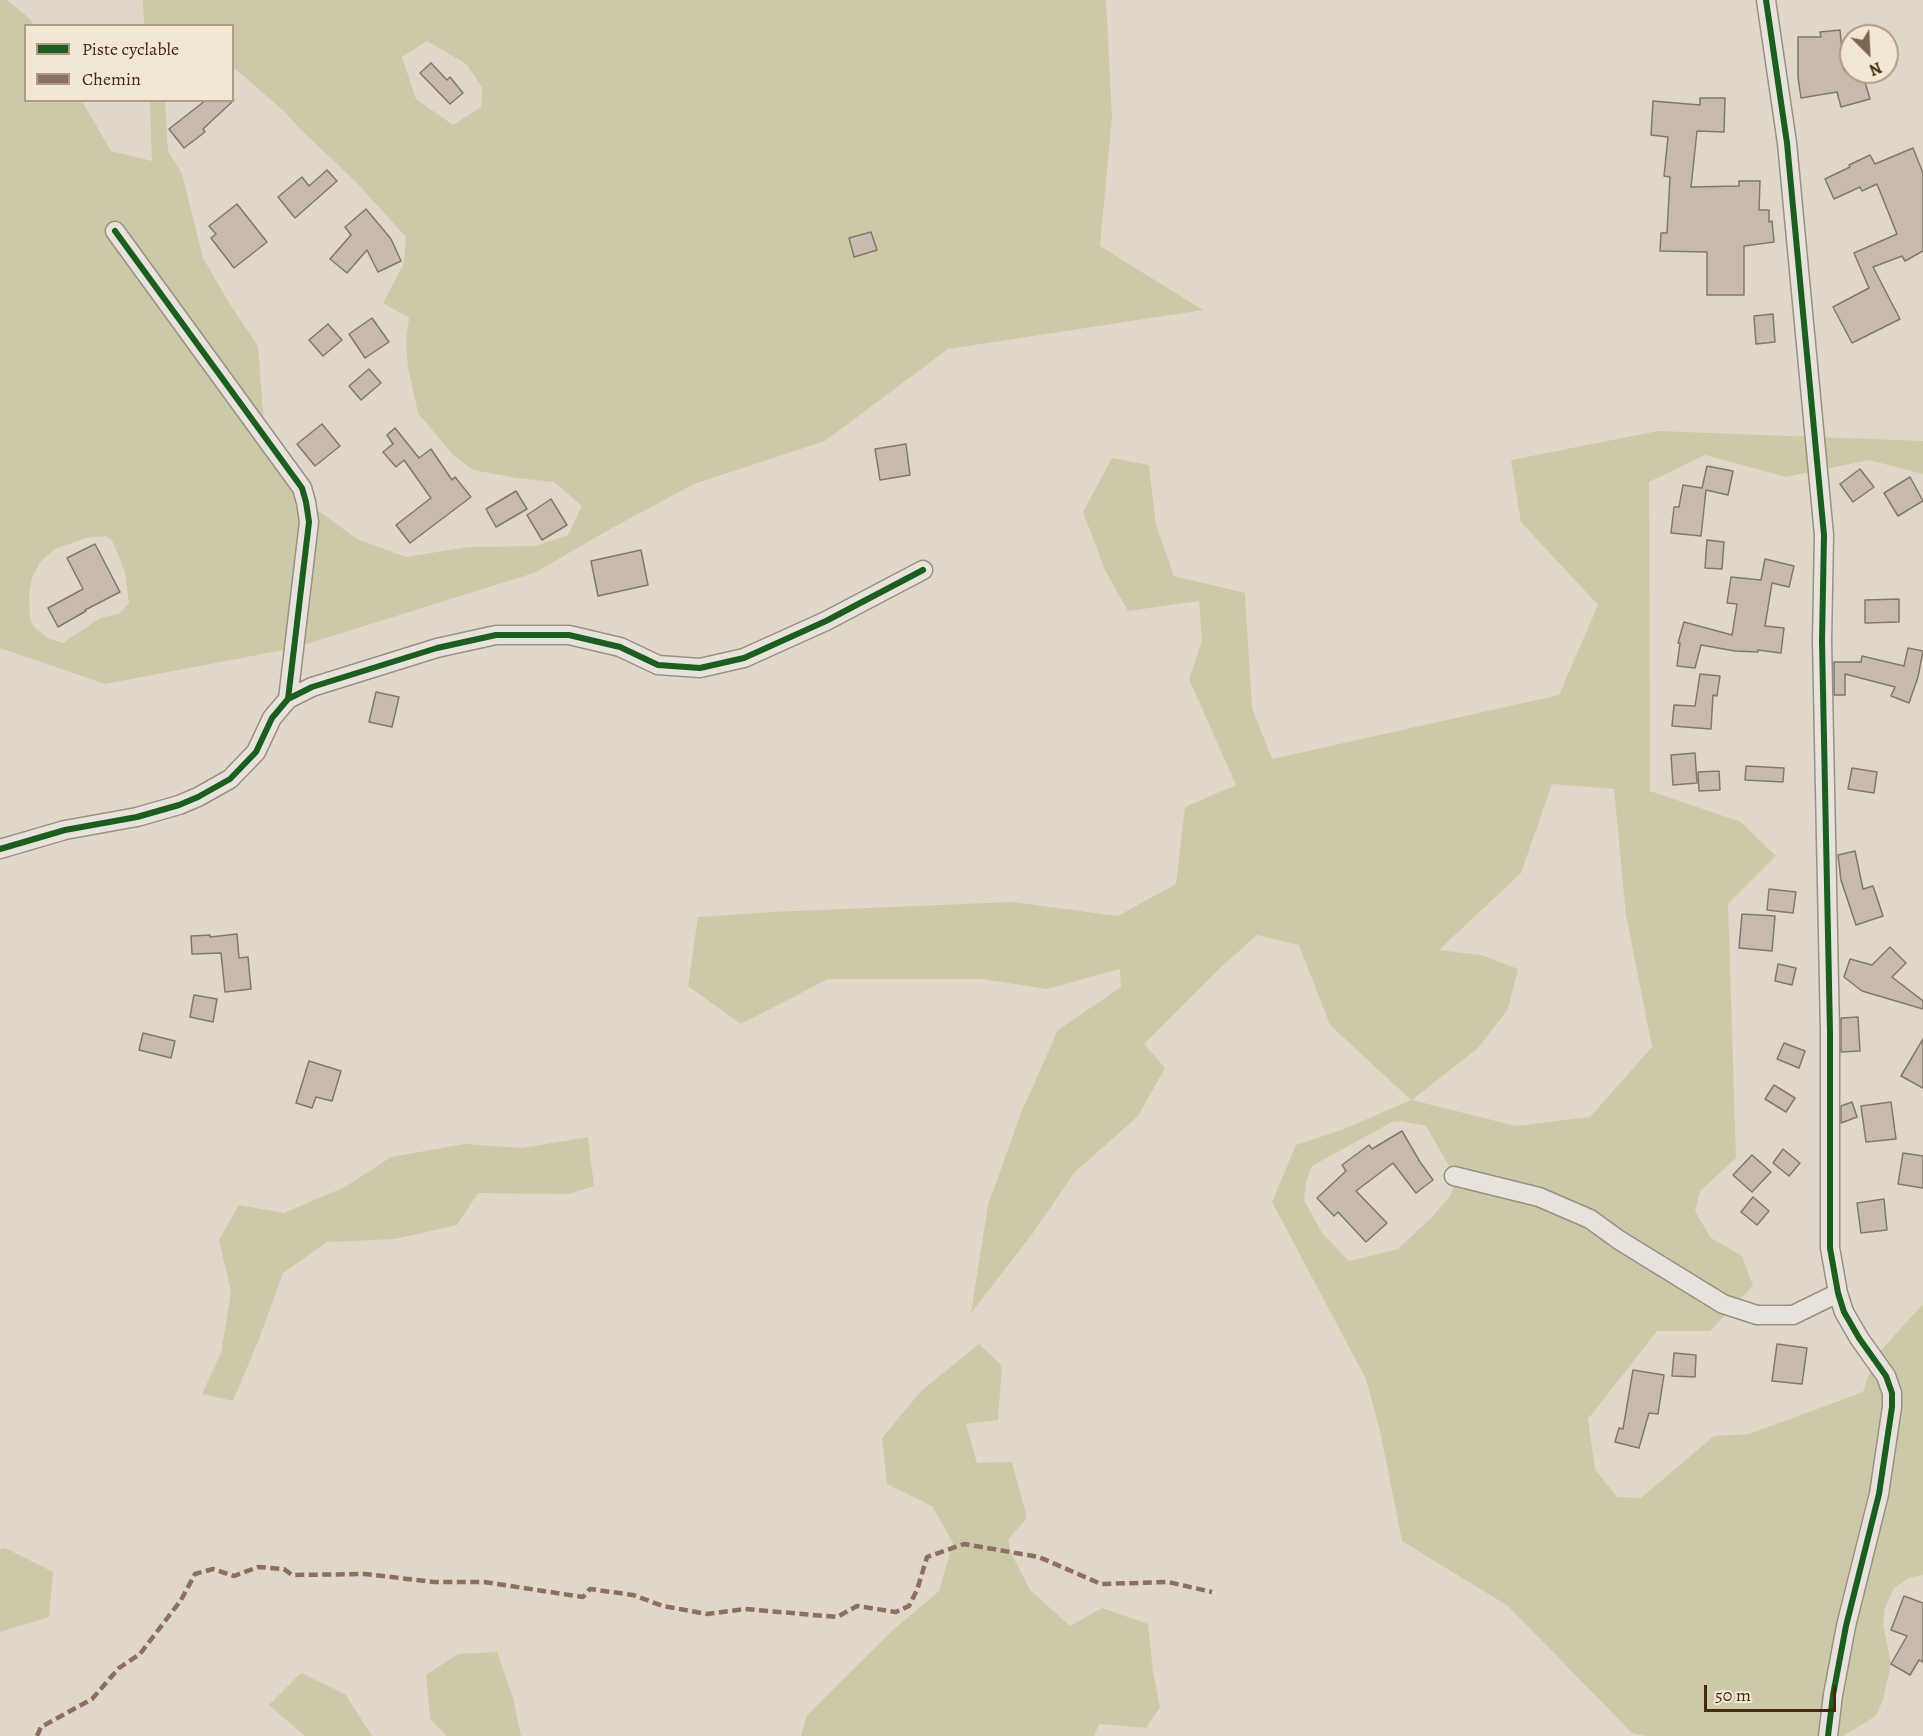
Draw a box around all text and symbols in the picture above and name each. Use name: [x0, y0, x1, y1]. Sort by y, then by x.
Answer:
legend: [24, 24, 234, 102]
north arrow: [1839, 24, 1899, 84]
text: Piste cyclable: [82, 37, 179, 61]
text: N: [1866, 56, 1885, 81]
text: Chemin: [82, 67, 141, 91]
scale bar: [1707, 1673, 1839, 1711]
text: 50 m: [1715, 1683, 1751, 1707]

